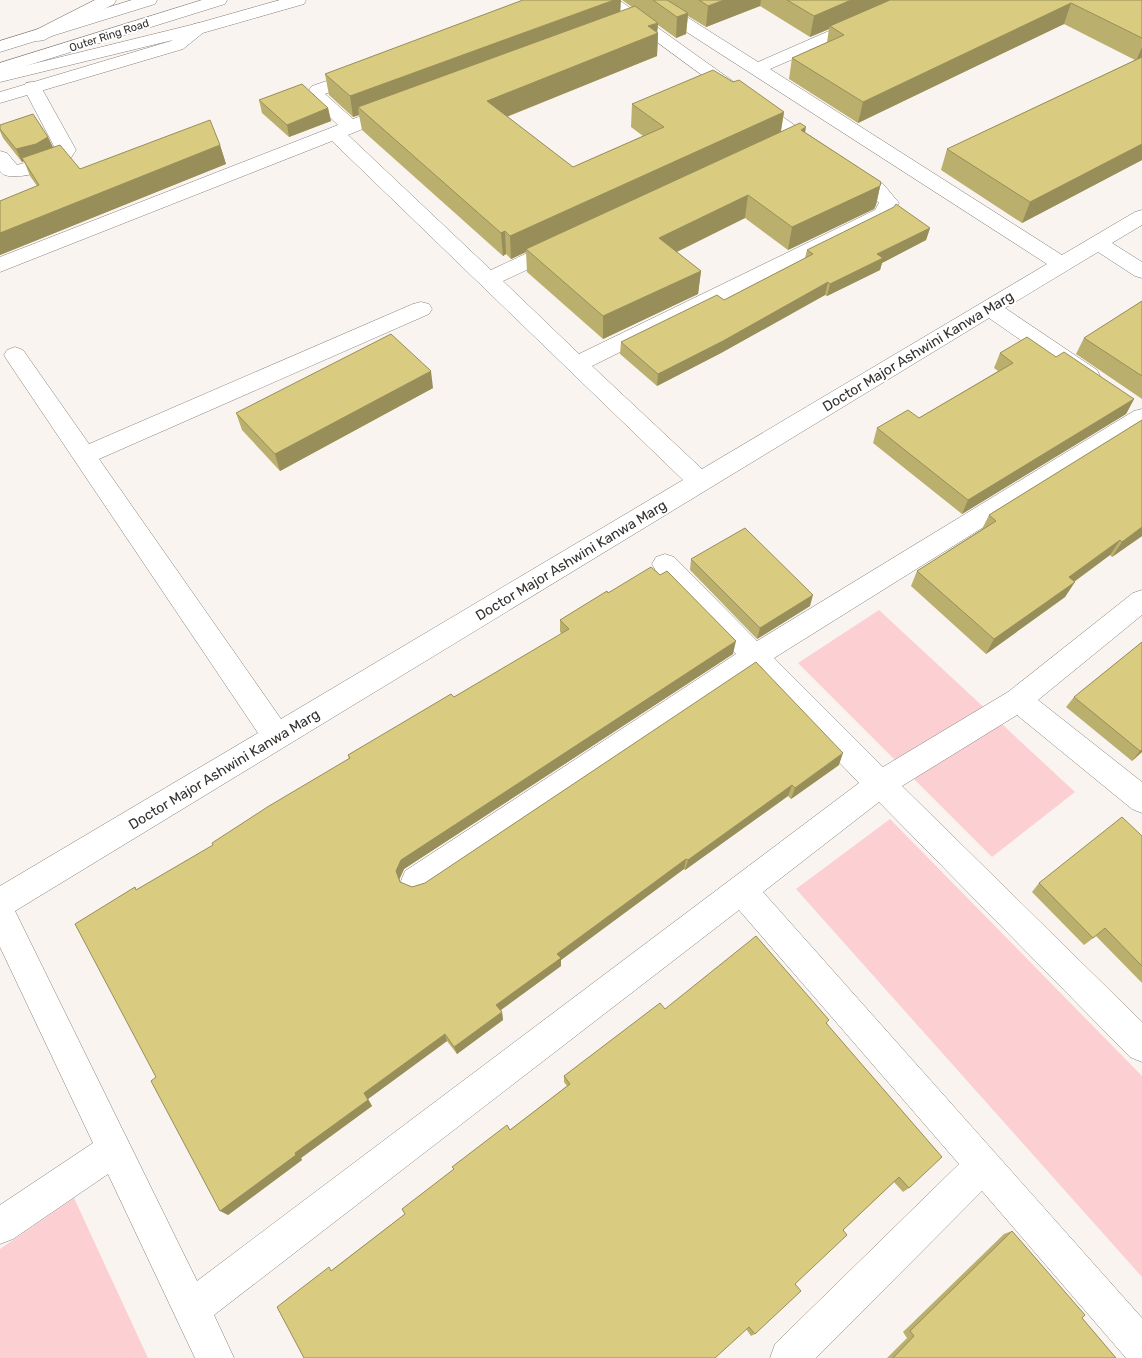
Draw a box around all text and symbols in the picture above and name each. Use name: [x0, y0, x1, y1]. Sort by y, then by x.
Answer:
street label: Outer Ring Road: [68, 16, 151, 54]
street label: Doctor Major Ashwini Kanwa Marg: [820, 288, 1017, 415]
street label: Doctor Major Ashwini Kanwa Marg: [473, 497, 670, 624]
street label: Doctor Major Ashwini Kanwa Marg: [126, 706, 323, 833]

